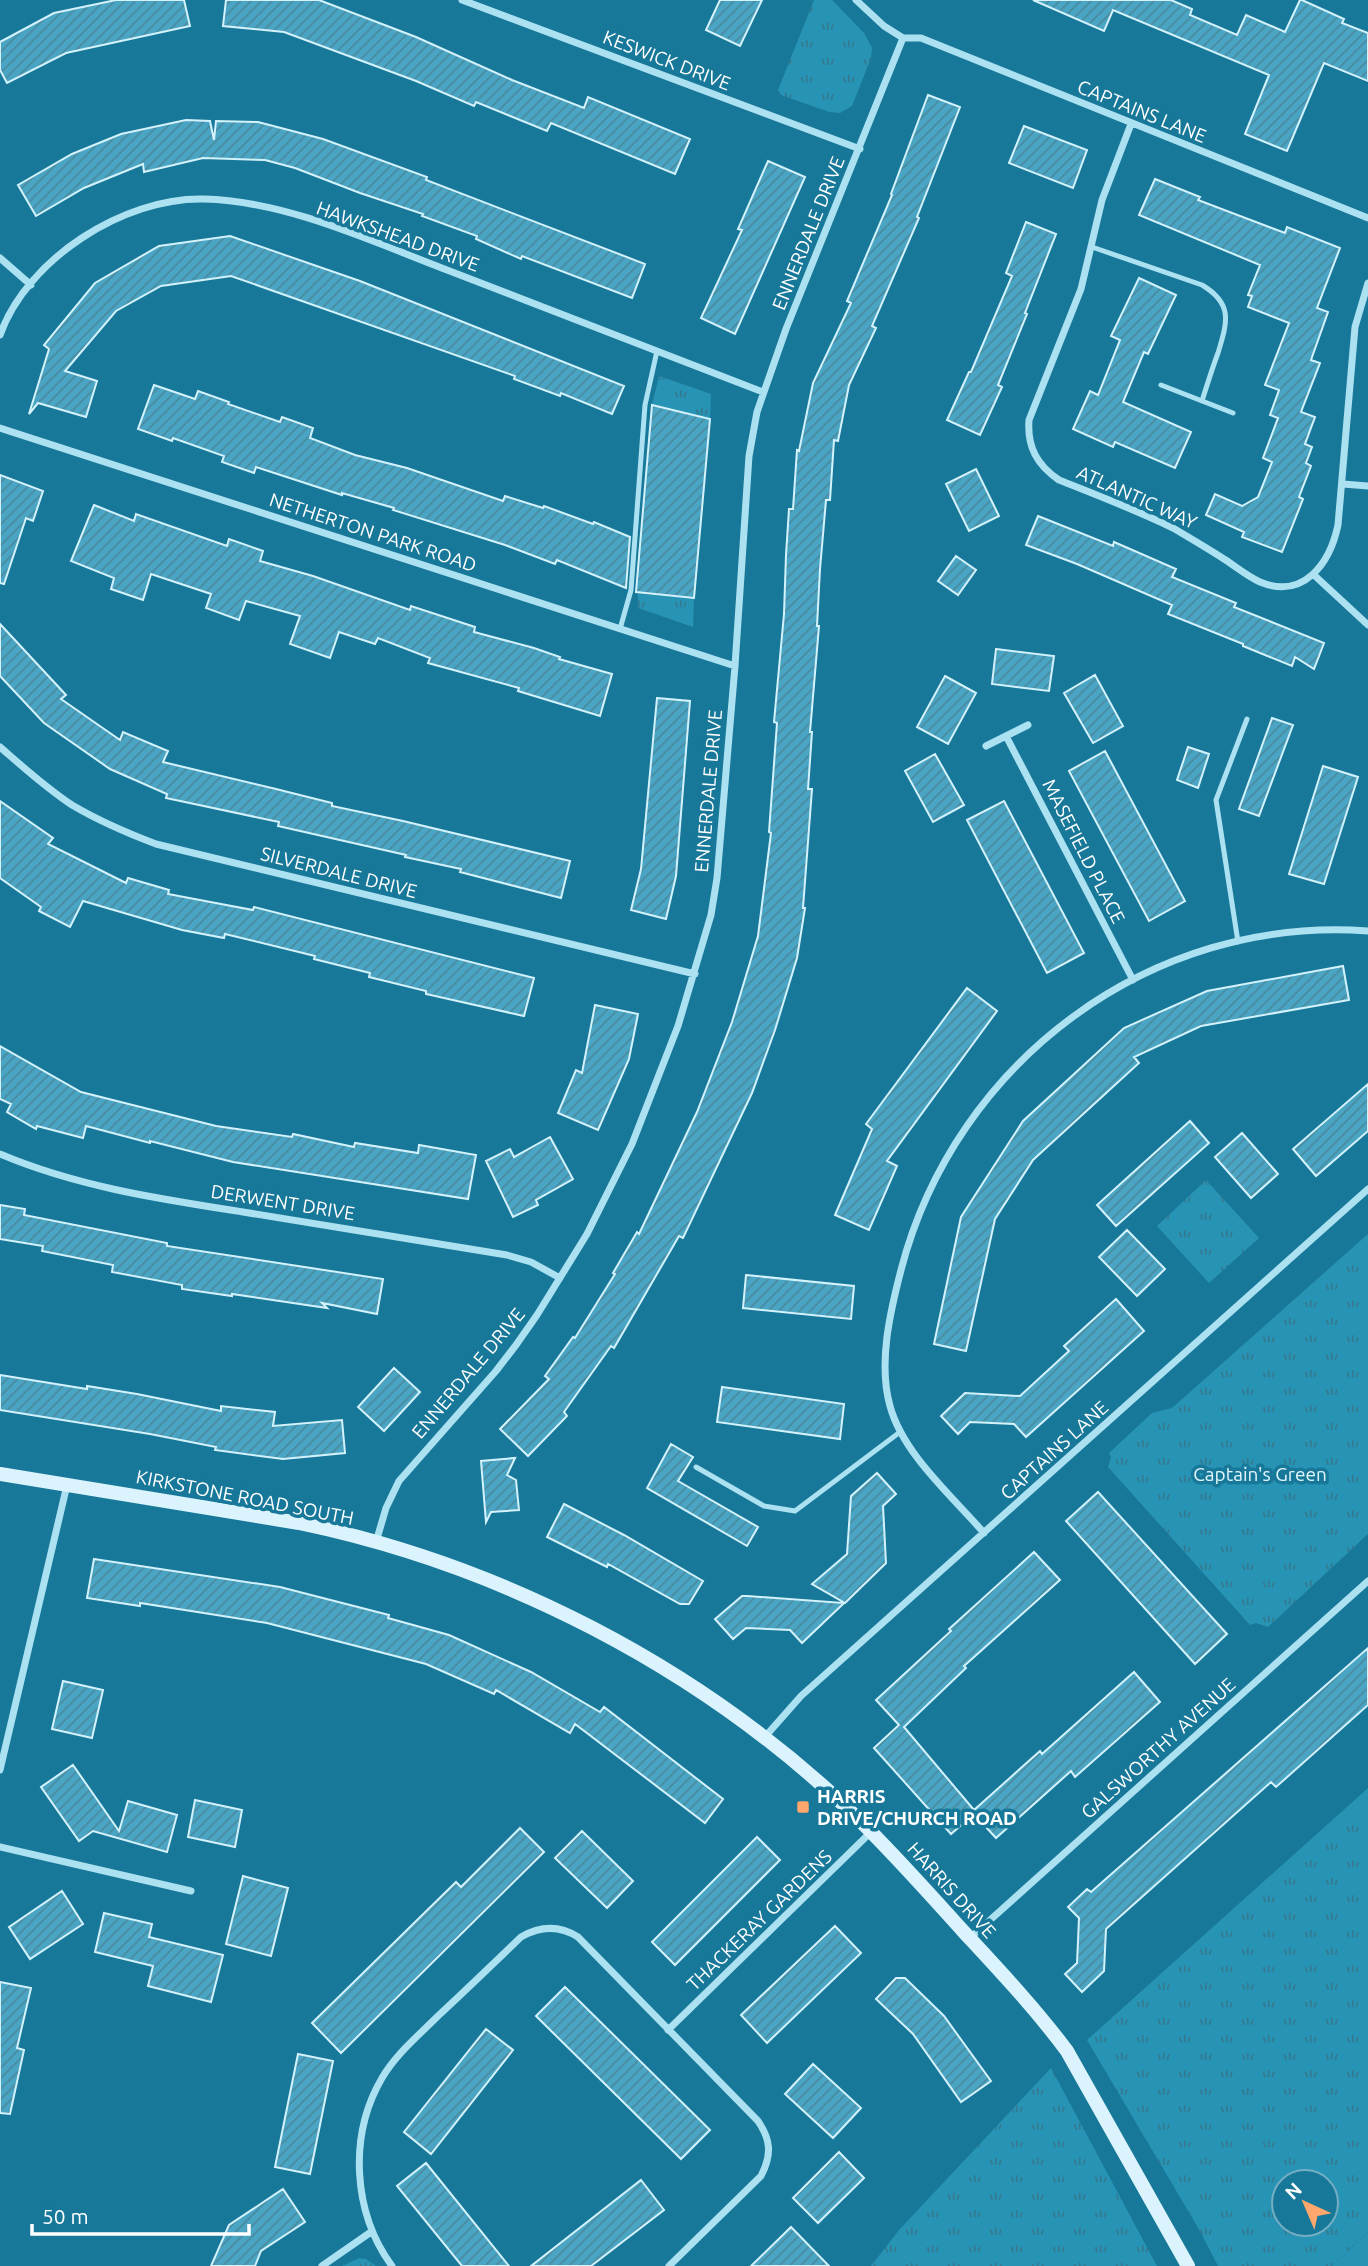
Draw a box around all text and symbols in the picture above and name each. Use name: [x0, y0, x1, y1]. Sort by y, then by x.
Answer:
street label: KESWICK DRIVE: [600, 26, 734, 94]
street label: CAPTAINS LANE: [1074, 75, 1210, 147]
street label: ENNERDALE DRIVE: [767, 153, 849, 313]
street label: HAWKSHEAD DRIVE: [314, 196, 482, 276]
street label: ATLANTIC WAY: [1074, 461, 1200, 533]
street label: NETHERTON PARK ROAD: [267, 488, 479, 576]
street label: ENNERDALE DRIVE: [690, 709, 726, 873]
street label: MASEFIELD PLACE: [1038, 775, 1130, 927]
street label: SILVERDALE DRIVE: [258, 842, 420, 902]
street label: DERWENT DRIVE: [209, 1180, 357, 1224]
street label: ENNERDALE DRIVE: [407, 1303, 529, 1443]
street label: CAPTAINS LANE: [996, 1396, 1112, 1504]
park label: Captain's Green: [1193, 1463, 1327, 1485]
street label: KIRKSTONE ROAD SOUTH: [134, 1465, 356, 1529]
street label: GALSWORTHY AVENUE: [1077, 1673, 1239, 1823]
place label: HARRIS DRIVE/CHURCH ROAD: [817, 1785, 1017, 1829]
marker: HARRIS DRIVE/CHURCH ROAD: [795, 1799, 811, 1815]
street label: HARRIS DRIVE: [903, 1838, 1001, 1942]
street label: THACKERAY GARDENS: [682, 1845, 836, 1995]
north arrow: [1270, 2168, 1340, 2238]
text: N: [1280, 2178, 1306, 2204]
scale bar: [32, 2192, 248, 2236]
text: 50 m: [42, 2204, 89, 2228]

